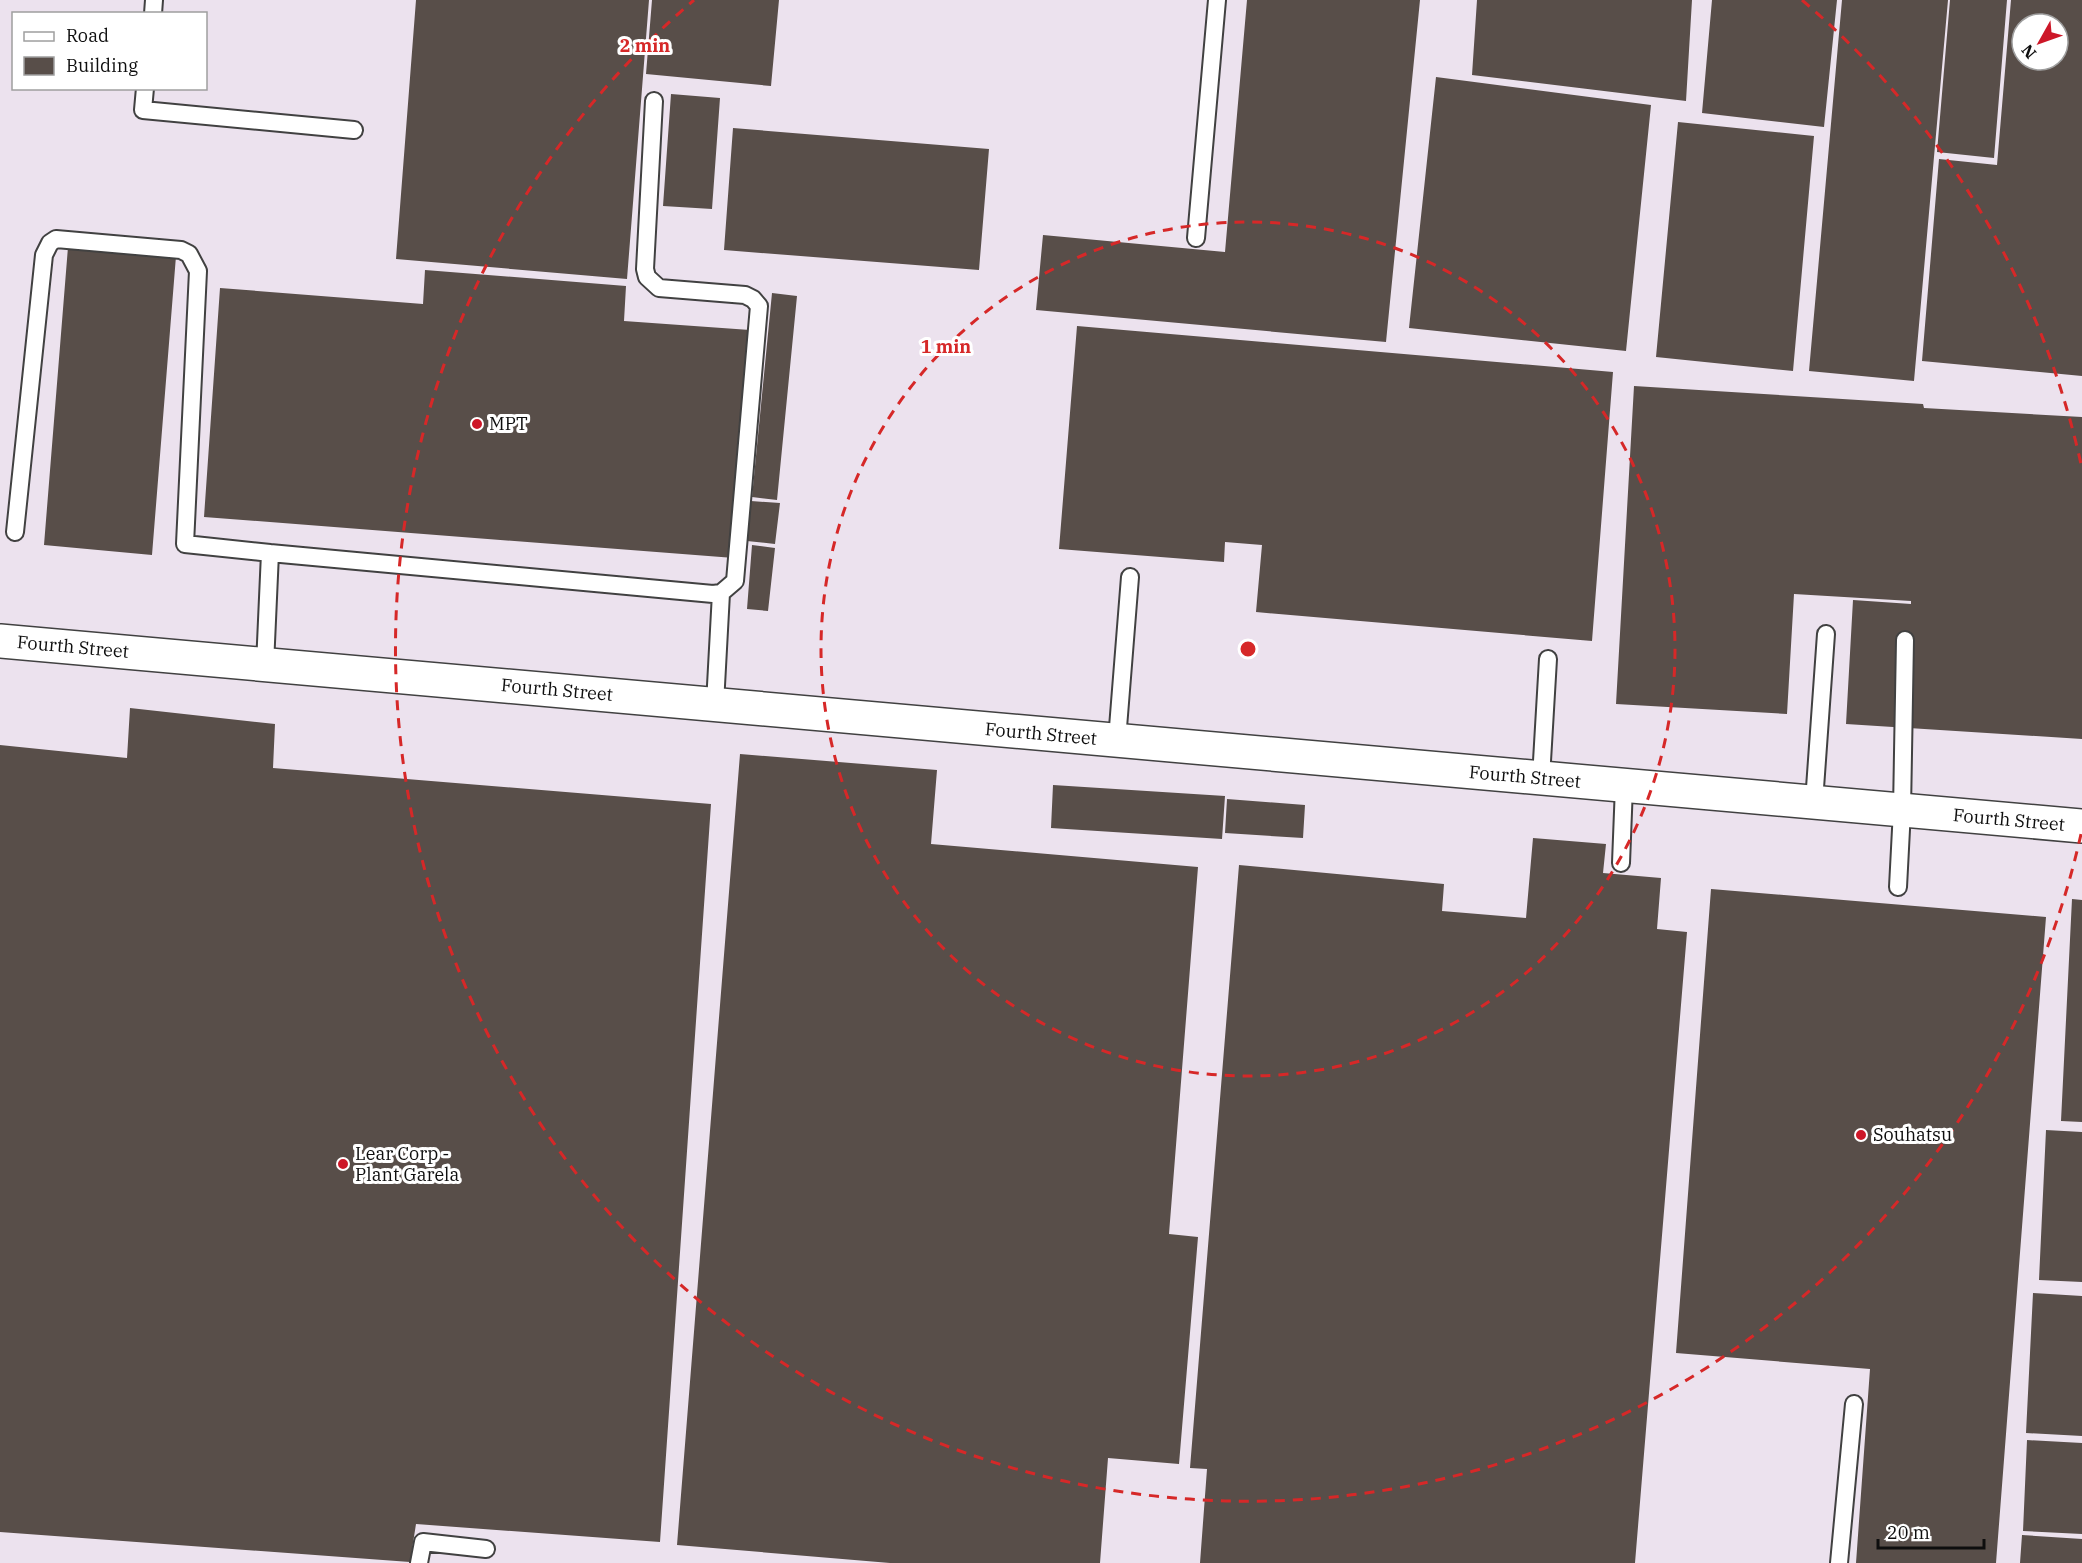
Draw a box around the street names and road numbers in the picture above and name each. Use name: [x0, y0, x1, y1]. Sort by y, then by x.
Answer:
street label: Fourth Street: [16, 630, 130, 663]
street label: Fourth Street: [500, 673, 614, 706]
street label: Fourth Street: [984, 717, 1098, 750]
street label: Fourth Street: [1468, 760, 1582, 793]
street label: Fourth Street: [1952, 803, 2066, 836]

